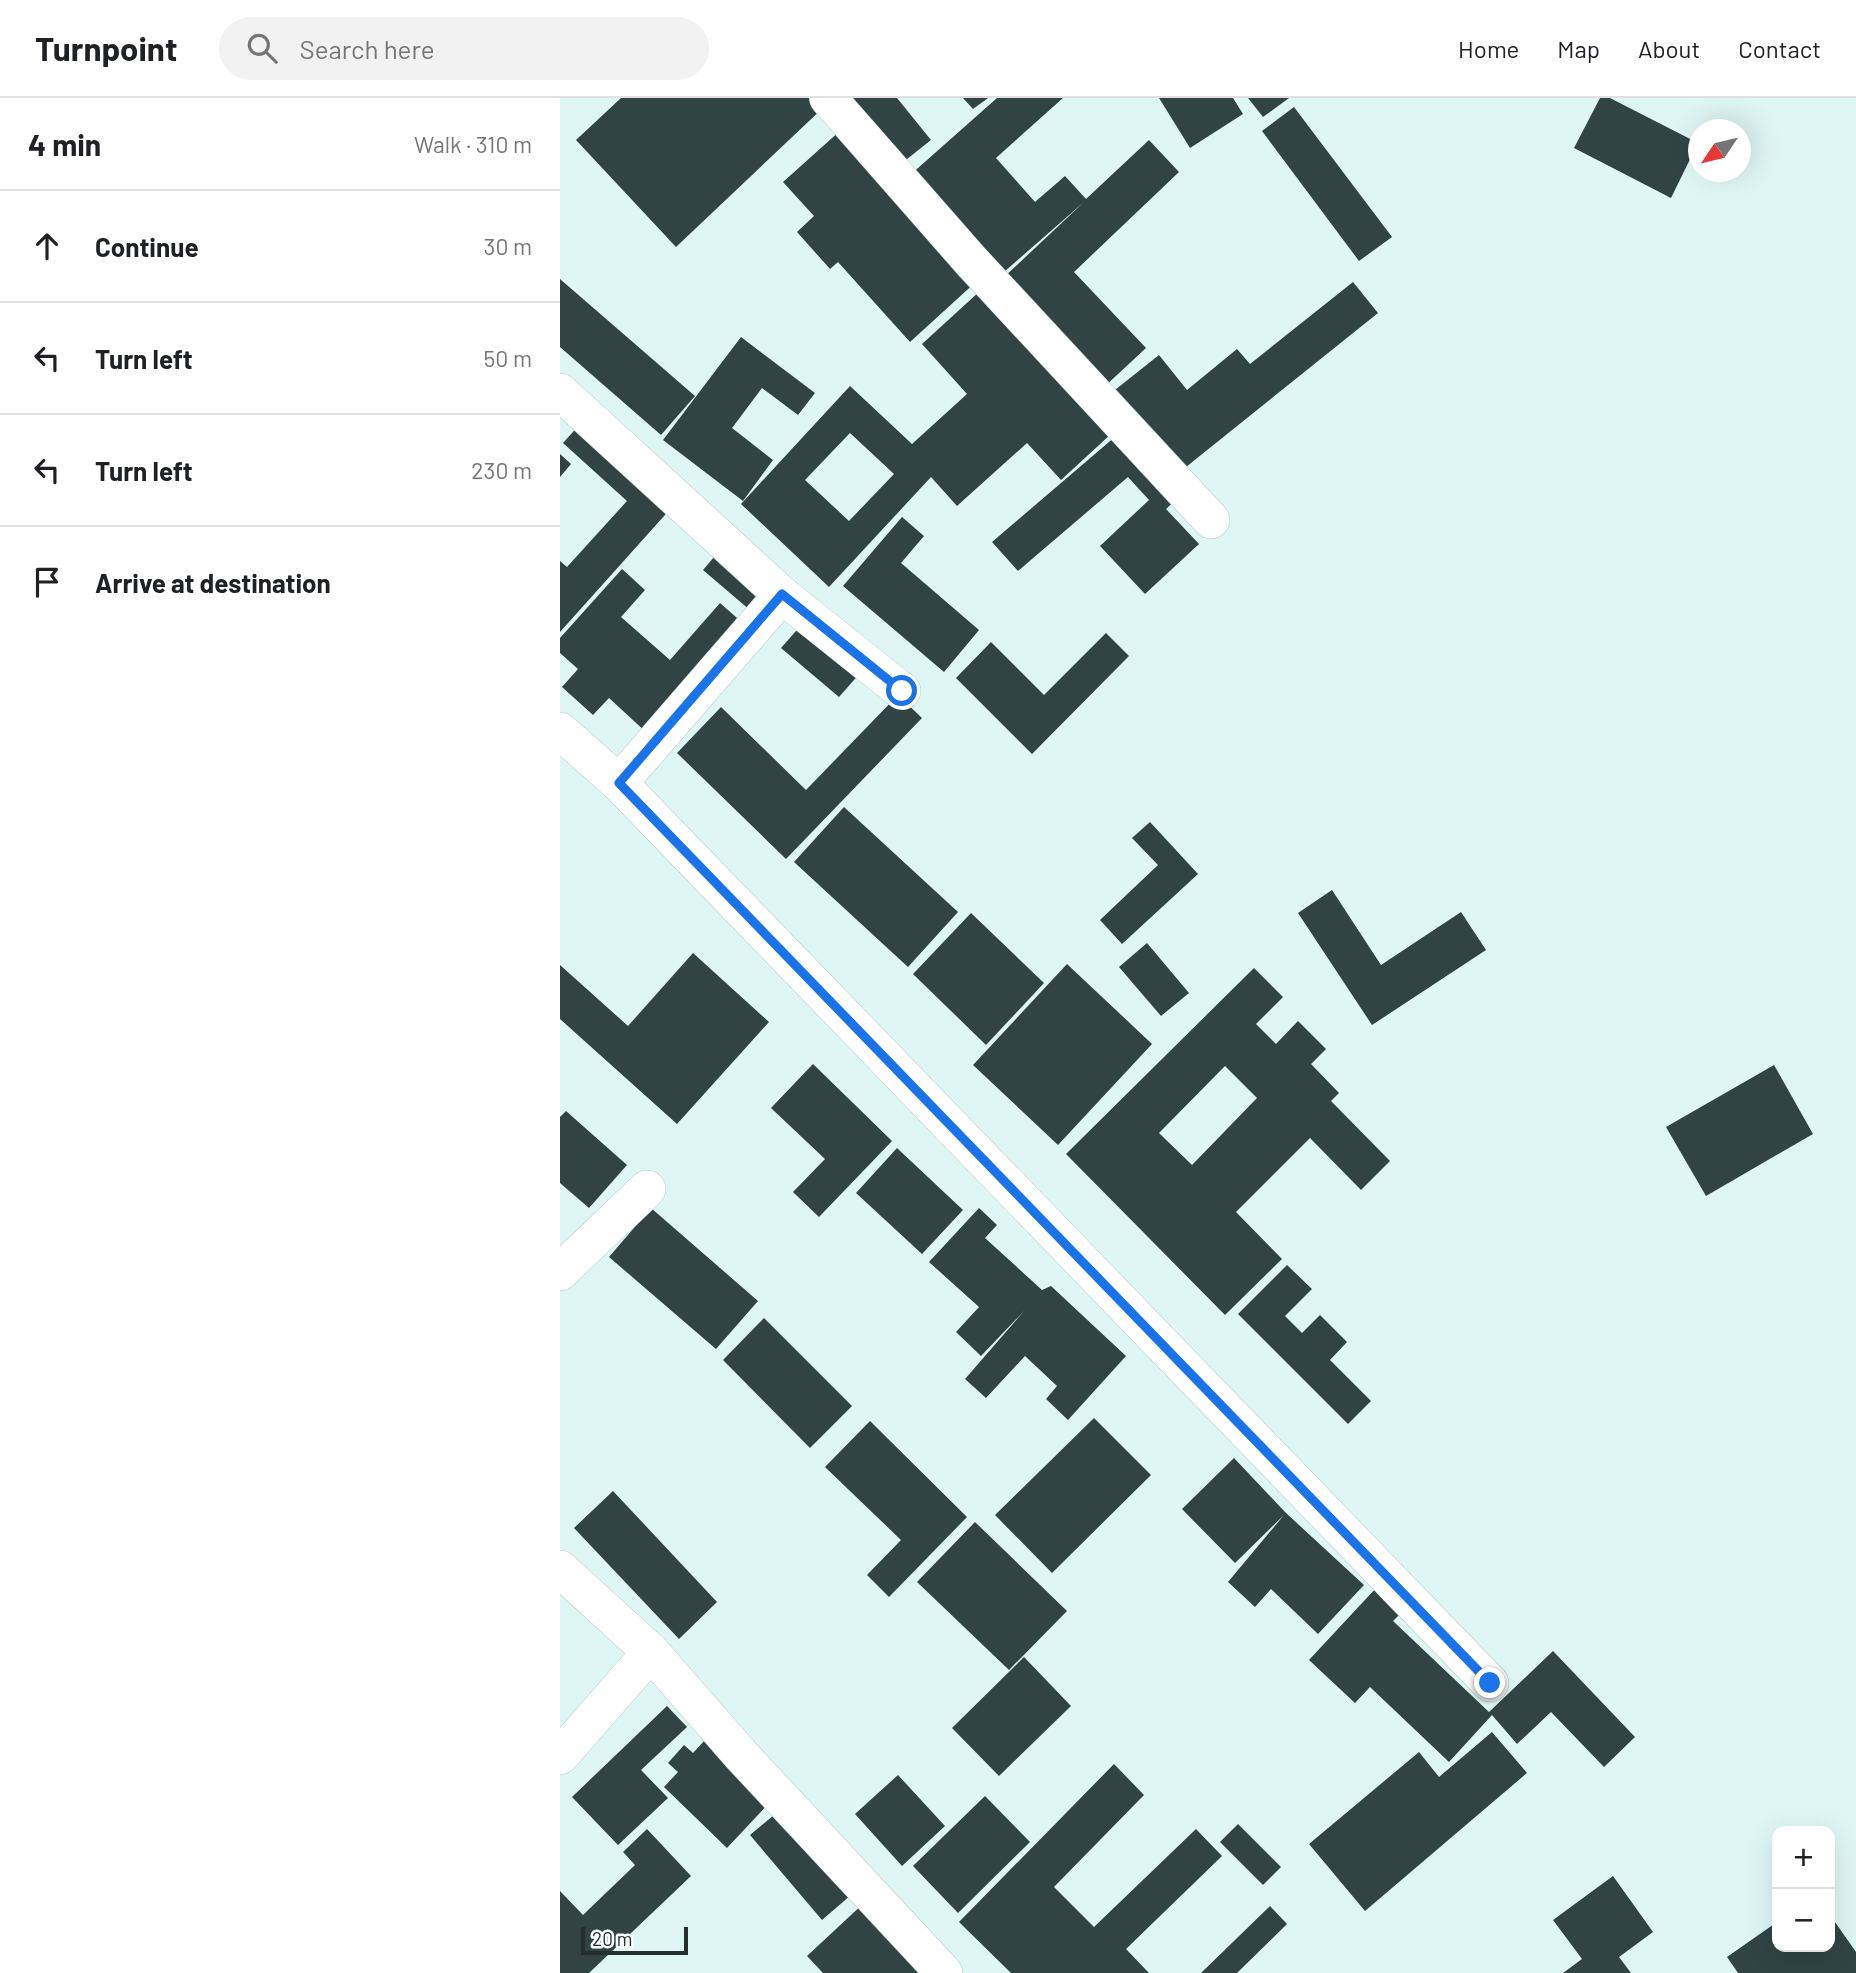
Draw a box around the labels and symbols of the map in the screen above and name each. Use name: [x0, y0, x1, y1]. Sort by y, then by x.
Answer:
north arrow: [1688, 119, 1751, 182]
route start: [886, 675, 917, 706]
route end: [1474, 1667, 1505, 1698]
scale bar: [581, 1924, 688, 1956]

